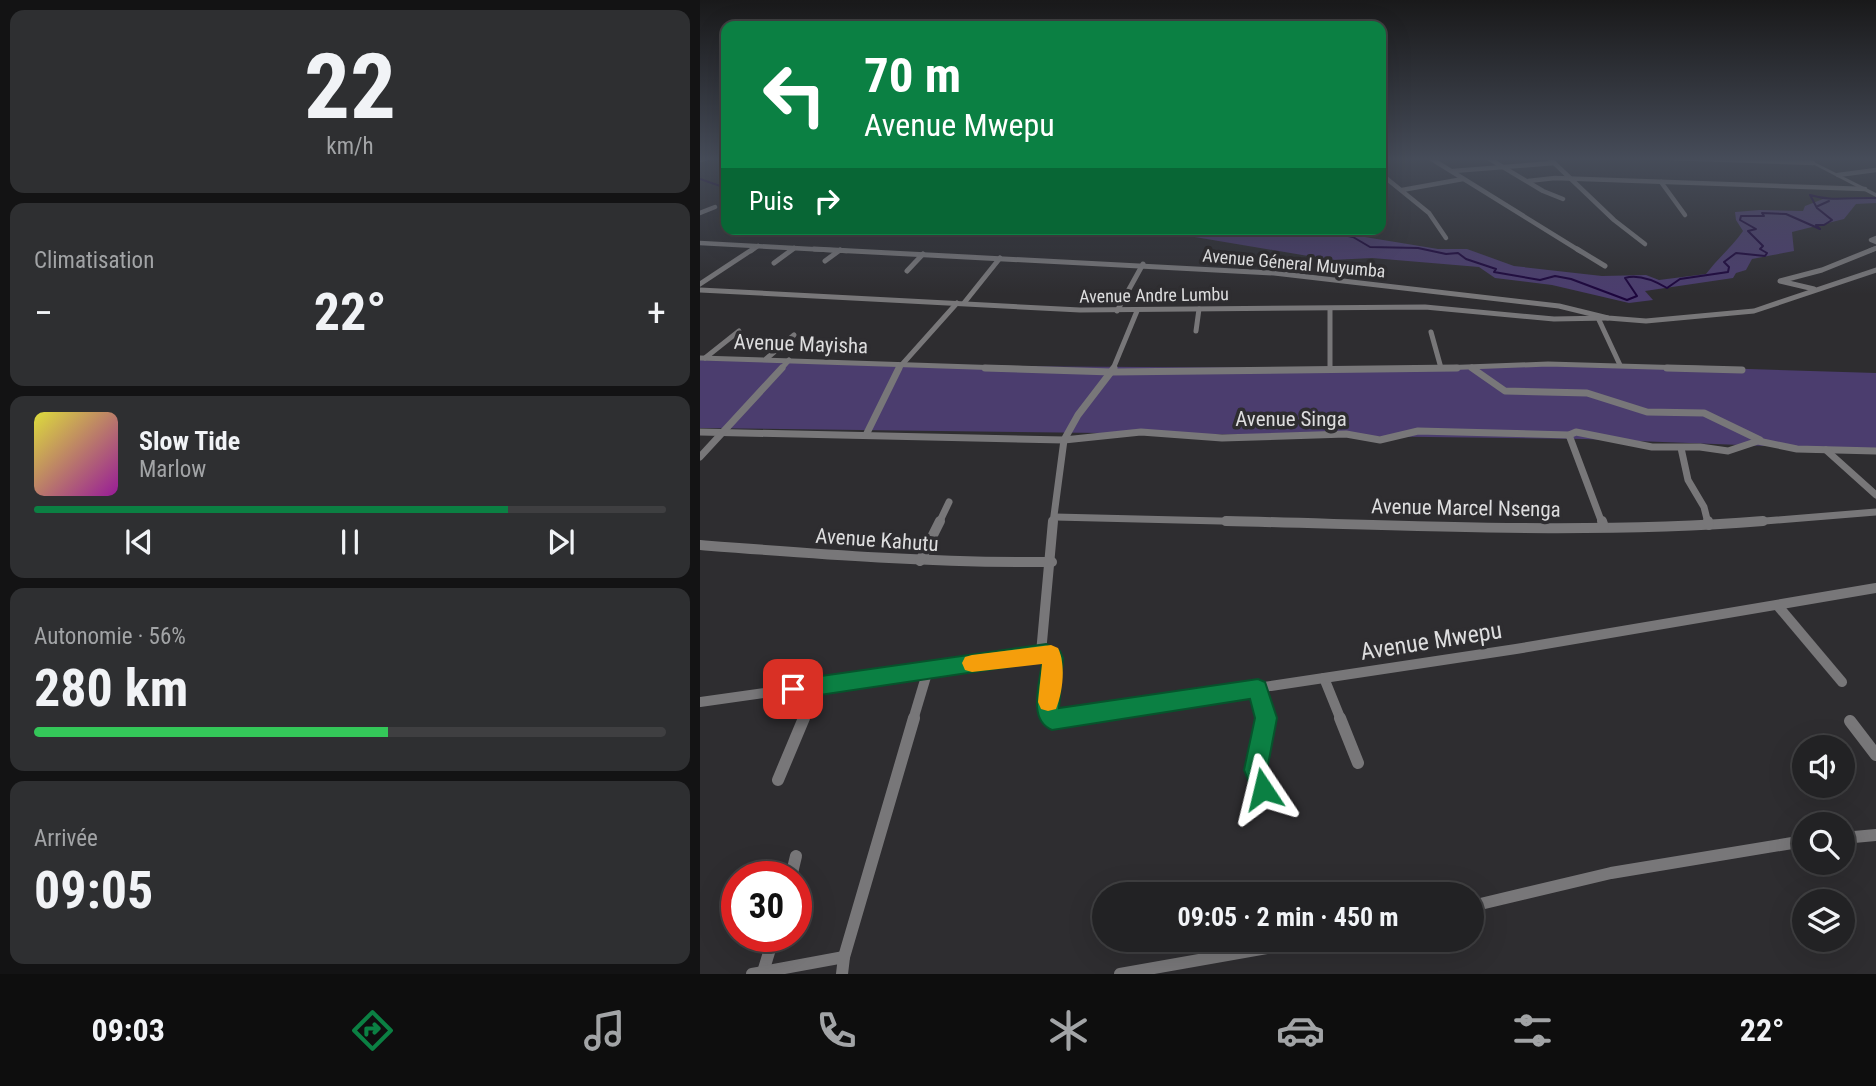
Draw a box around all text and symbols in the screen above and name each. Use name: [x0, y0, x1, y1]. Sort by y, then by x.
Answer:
text: 22: [304, 34, 396, 140]
text: 70 m: [864, 47, 961, 104]
icon: left: [749, 49, 840, 140]
text: Avenue Mwepu: [864, 106, 1055, 144]
text: km/h: [326, 133, 374, 160]
icon: right: [808, 182, 846, 220]
text: Puis: [749, 186, 794, 216]
street label: Avenue Géneral Muyumba: [1202, 245, 1386, 281]
text: Climatisation: [34, 247, 154, 274]
text: 22°: [314, 282, 386, 343]
street label: Avenue Andre Lumbu: [1079, 283, 1229, 307]
text: −: [34, 291, 53, 335]
text: +: [647, 291, 666, 335]
street label: Avenue Mayisha: [733, 330, 869, 358]
street label: Avenue Singa: [1235, 407, 1347, 431]
text: Slow Tide: [139, 426, 240, 456]
text: Marlow: [139, 456, 206, 483]
street label: Avenue Marcel Nsenga: [1371, 494, 1561, 522]
icon: previous: [120, 523, 158, 561]
icon: pause: [331, 523, 369, 561]
icon: next: [542, 523, 580, 561]
street label: Avenue Kahutu: [815, 524, 939, 556]
street label: Avenue Mwepu: [1358, 616, 1504, 666]
text: Autonomie · 56%: [34, 623, 186, 650]
text: 280 km: [34, 658, 188, 719]
pin: [763, 659, 823, 719]
icon: arrive: [774, 670, 812, 708]
map controls: [1792, 735, 1855, 952]
button: sound: [1792, 735, 1855, 798]
position arrow: [1226, 752, 1300, 826]
button: search: [1792, 812, 1855, 875]
text: Arrivée: [34, 825, 98, 852]
text: 09:05: [34, 860, 153, 921]
speed limit sign: 30: [721, 861, 812, 952]
button: layers: [1792, 889, 1855, 952]
text: 09:05 · 2 min · 450 m: [1178, 902, 1398, 932]
icon: directions: [348, 1006, 397, 1055]
icon: music: [580, 1006, 629, 1055]
icon: phone: [812, 1006, 861, 1055]
icon: climate: [1044, 1006, 1093, 1055]
icon: car: [1276, 1006, 1325, 1055]
icon: filters: [1508, 1006, 1557, 1055]
text: 09:03: [91, 1011, 165, 1049]
text: 22°: [1740, 1011, 1784, 1049]

